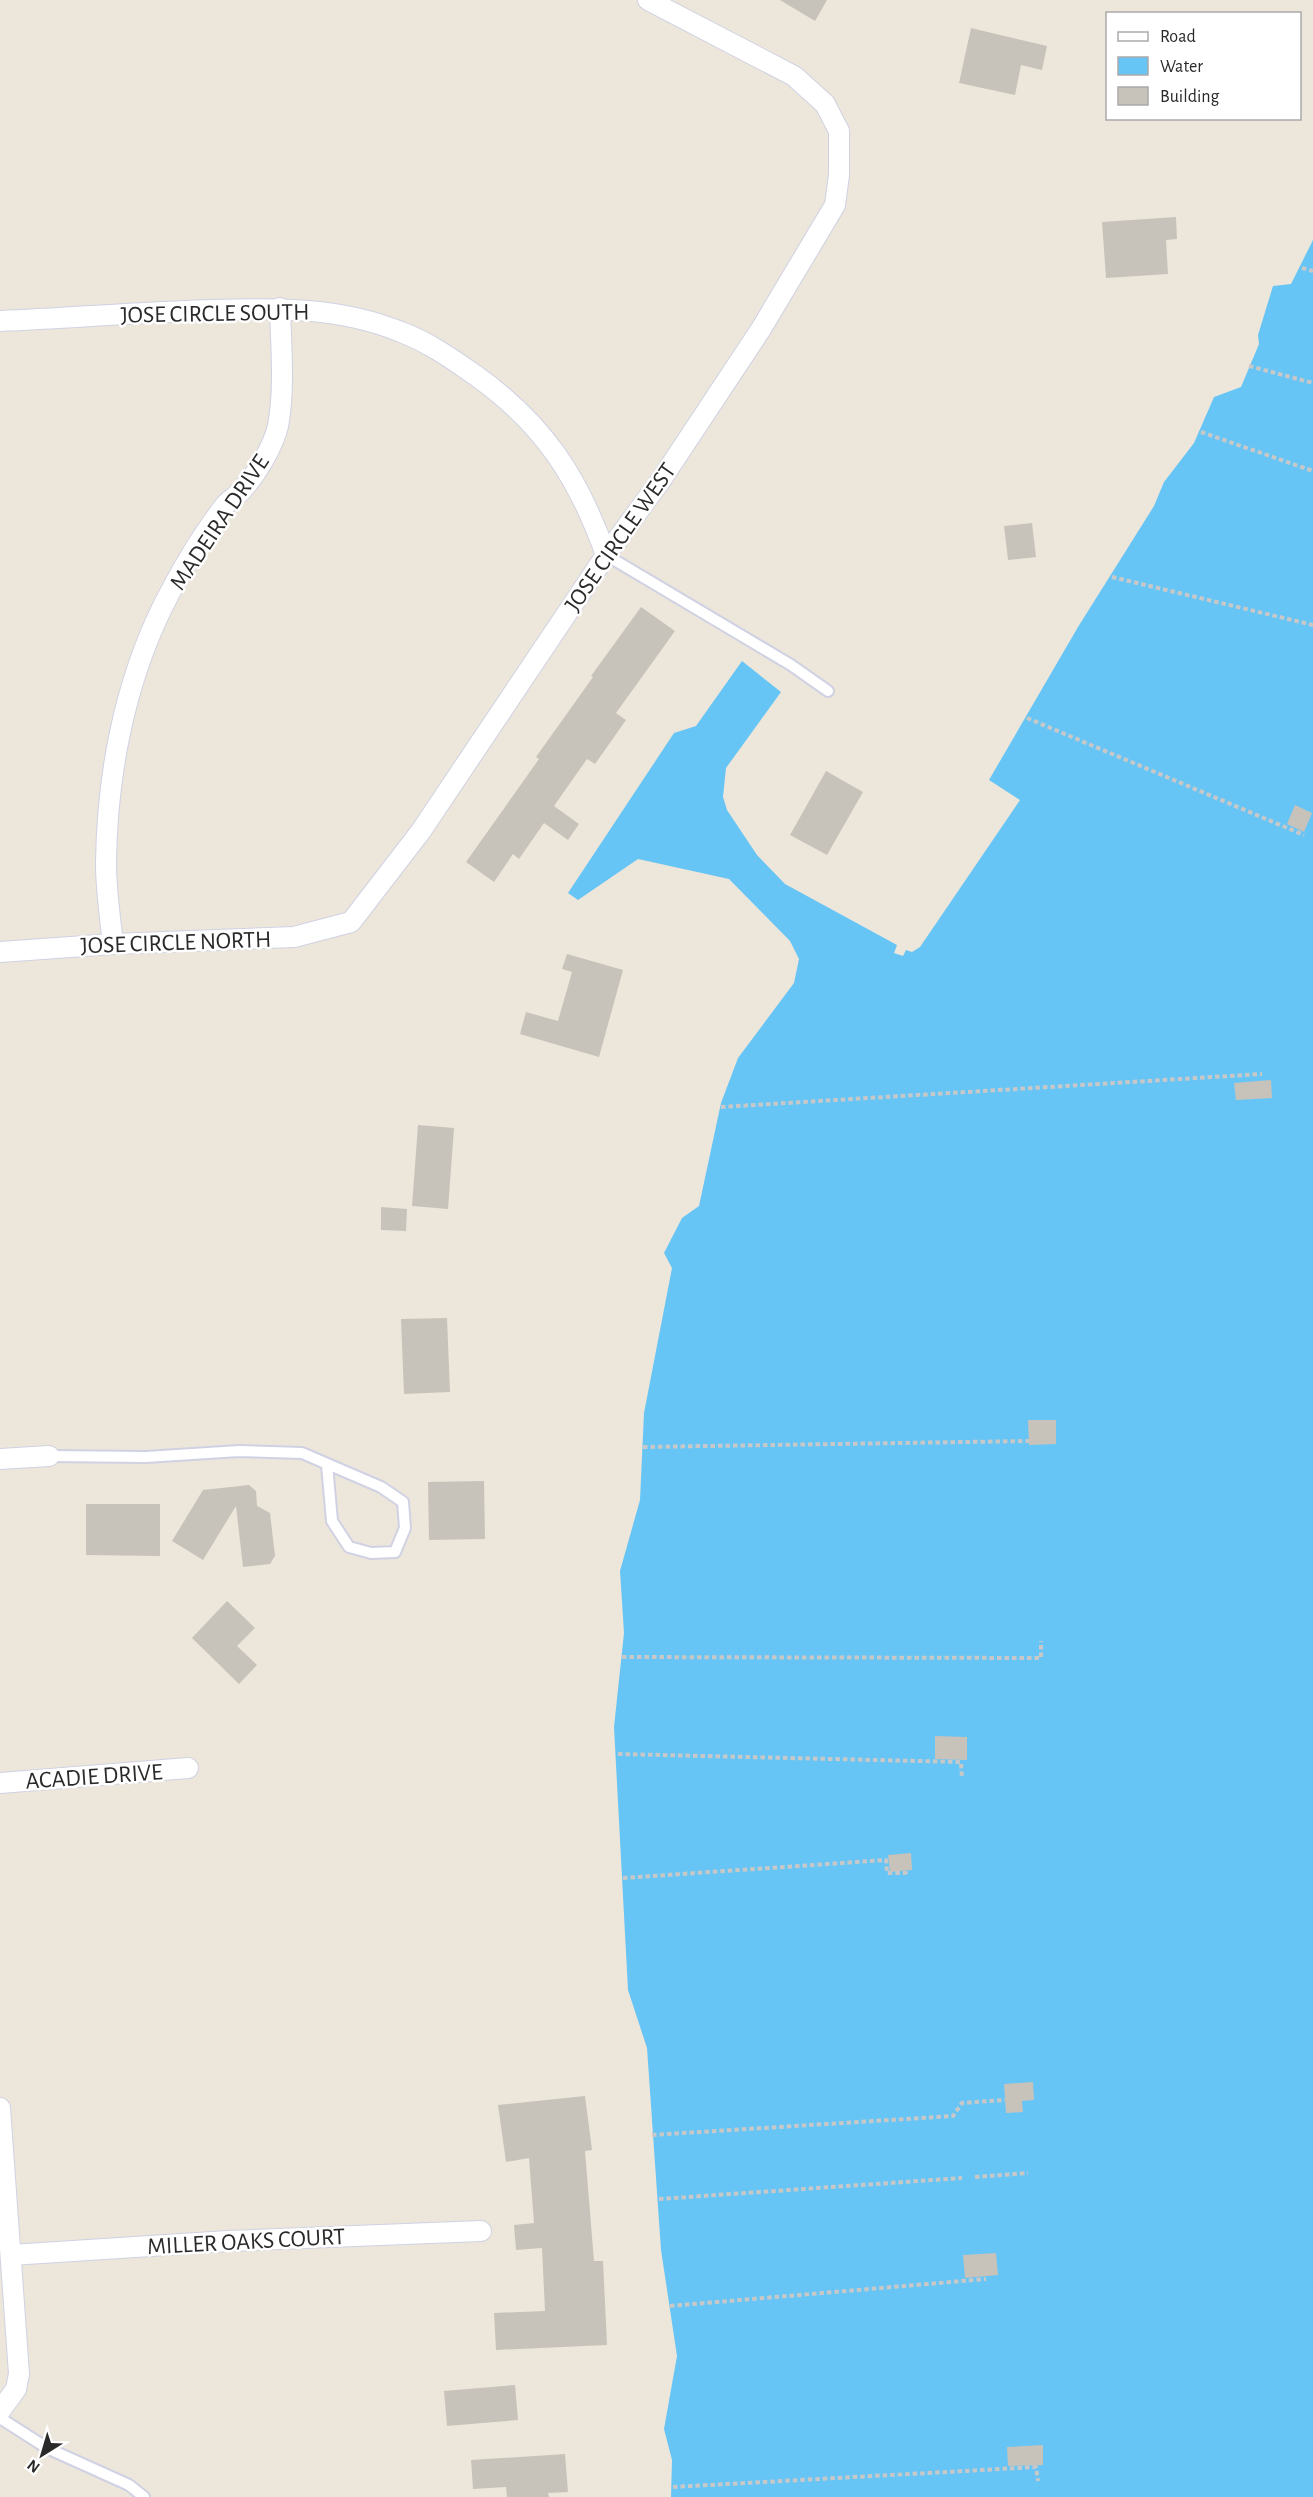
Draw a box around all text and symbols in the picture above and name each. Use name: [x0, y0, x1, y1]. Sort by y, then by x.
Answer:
legend: [1106, 12, 1301, 120]
text: Road: [1160, 28, 1196, 46]
text: Water: [1160, 58, 1203, 76]
text: Building: [1160, 88, 1220, 106]
street label: JOSE CIRCLE SOUTH: [120, 300, 310, 328]
street label: MADEIRA DRIVE: [166, 450, 274, 595]
street label: JOSE CIRCLE WEST: [561, 459, 681, 616]
street label: JOSE CIRCLE NORTH: [80, 928, 272, 958]
street label: ACADIE DRIVE: [25, 1760, 164, 1794]
street label: MILLER OAKS COURT: [146, 2225, 346, 2259]
north arrow: [12, 2425, 72, 2485]
text: N: [24, 2456, 43, 2476]

